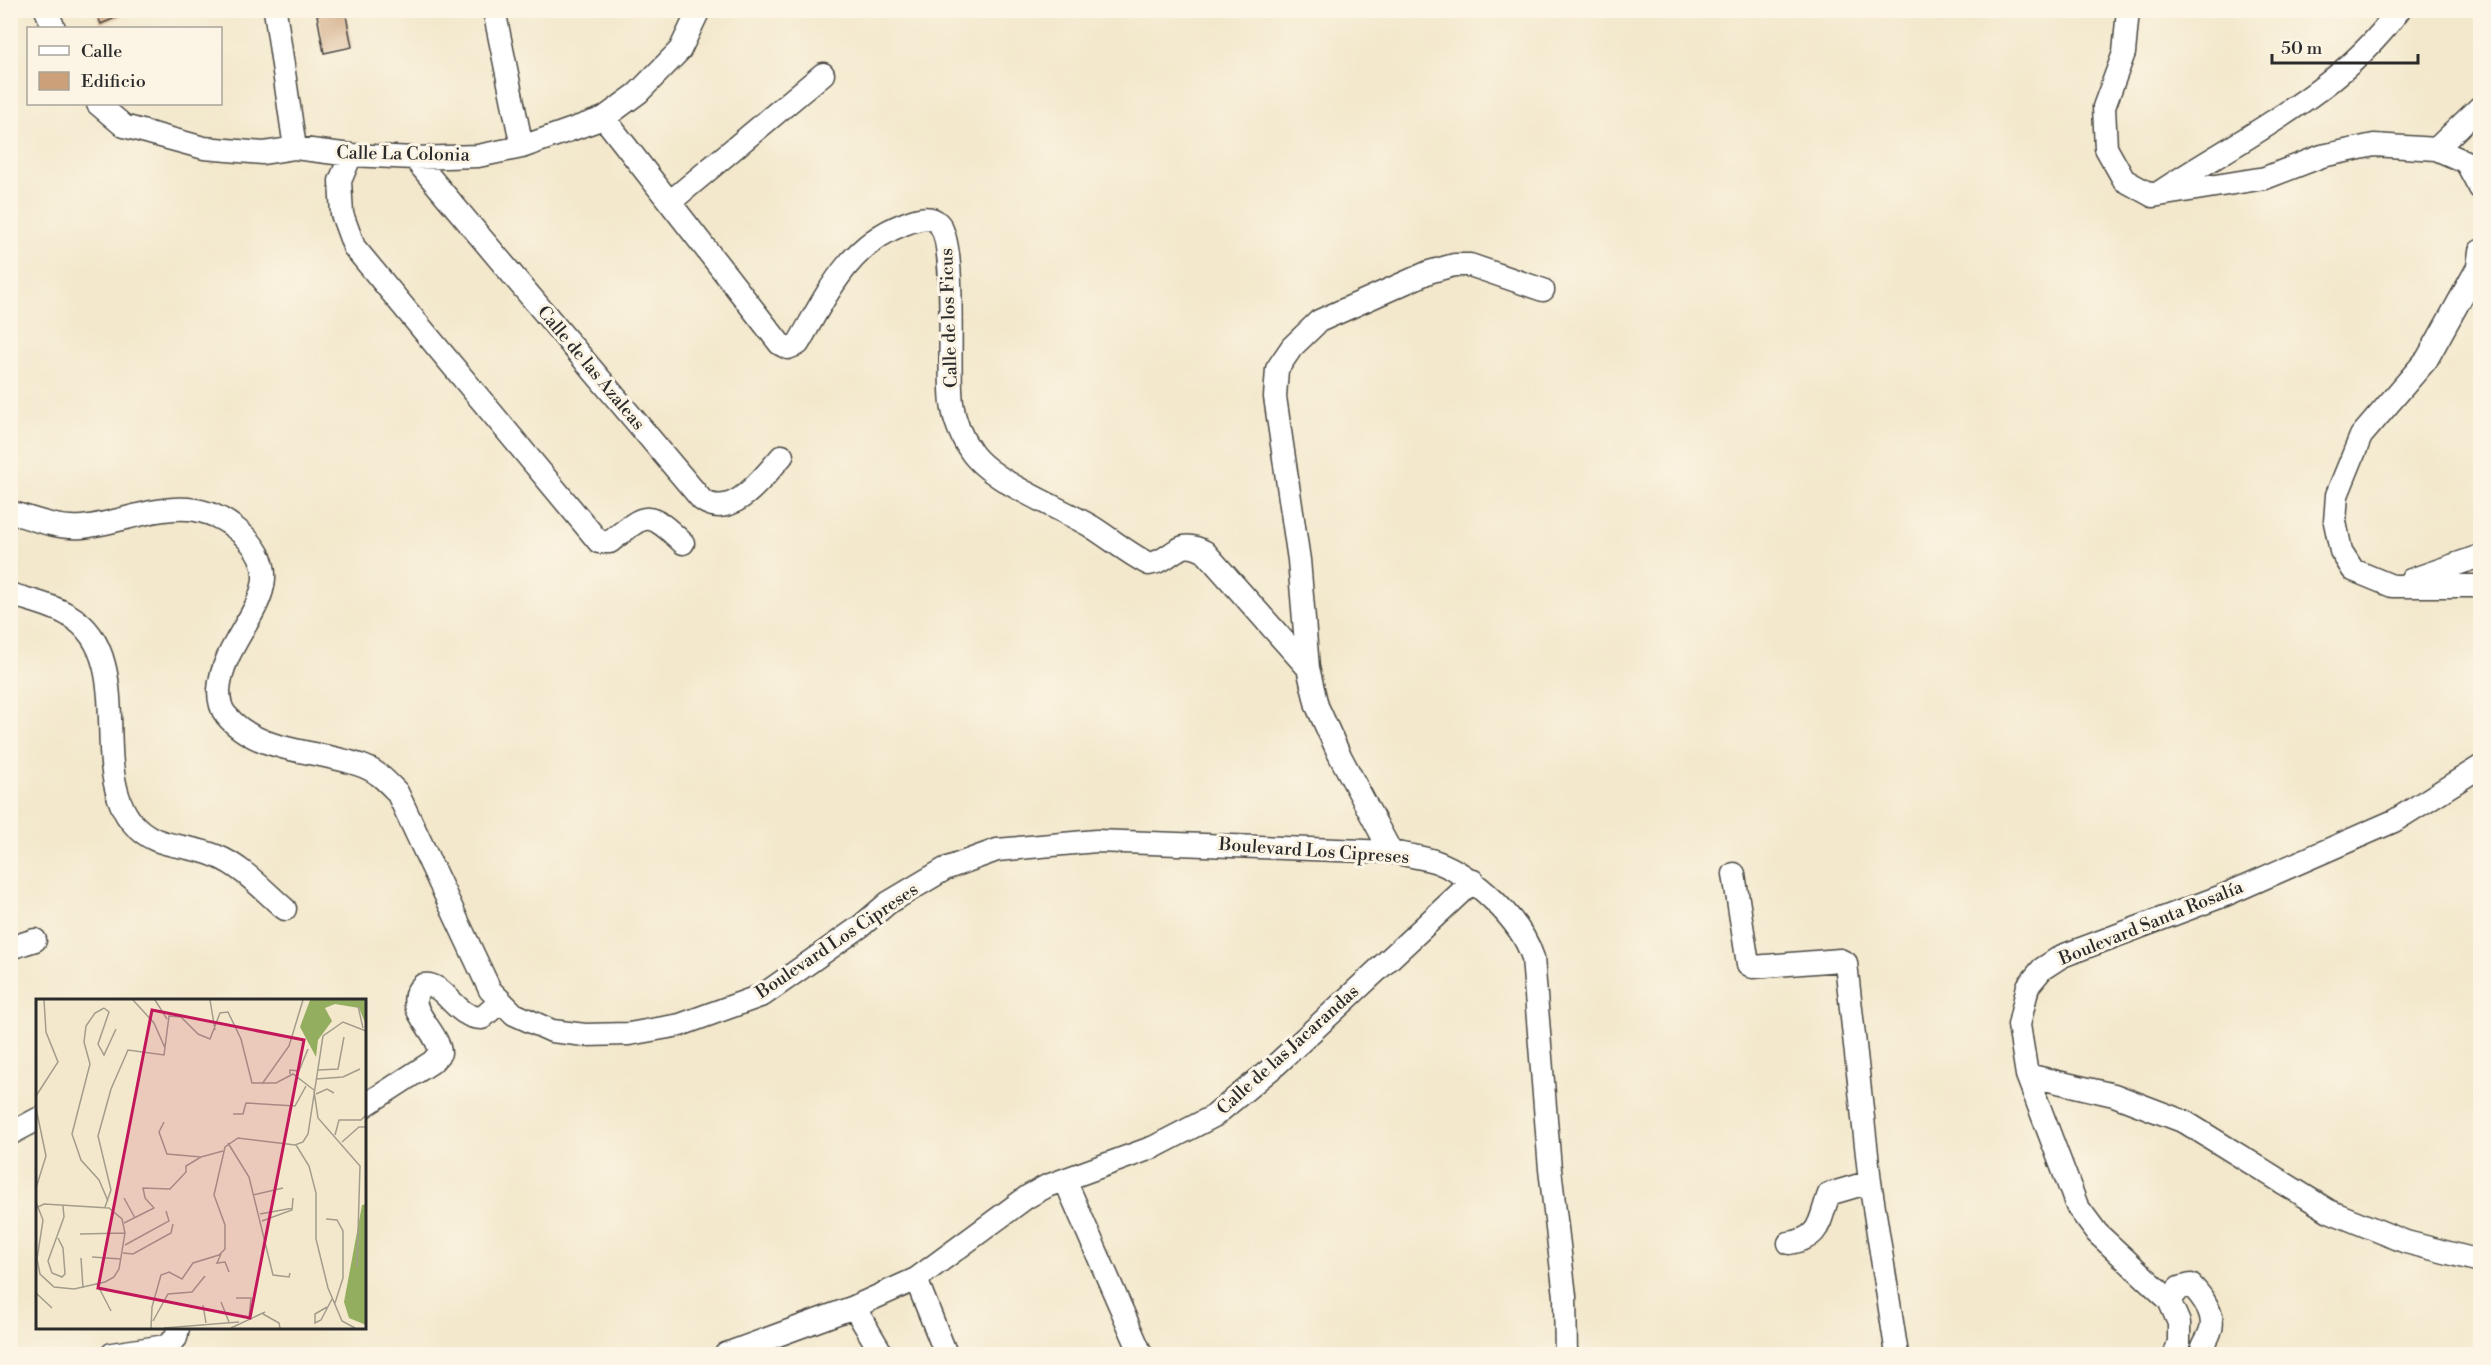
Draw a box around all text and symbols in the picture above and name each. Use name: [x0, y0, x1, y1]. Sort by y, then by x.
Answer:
legend: [27, 27, 222, 105]
scale bar: [2272, 27, 2418, 65]
text: 50 m: [2281, 37, 2323, 60]
text: Calle: [81, 40, 122, 63]
text: Edificio: [81, 70, 146, 93]
street label: Calle La Colonia: [336, 141, 471, 167]
street label: Calle de los Ficus: [935, 248, 963, 388]
street label: Calle de las Azaleas: [532, 301, 650, 435]
street label: Boulevard Los Cipreses: [1217, 833, 1410, 869]
street label: Boulevard Santa Rosalía: [2055, 875, 2247, 971]
street label: Boulevard Los Cipreses: [751, 878, 923, 1004]
street label: Calle de las Jacarandas: [1212, 980, 1364, 1120]
inset map: [36, 999, 366, 1329]

